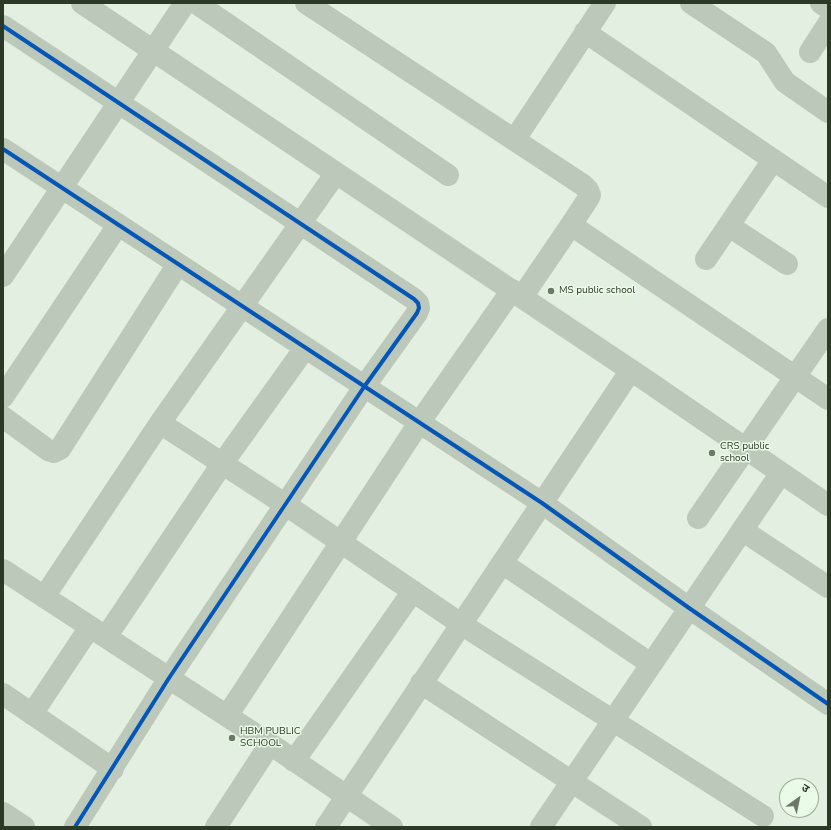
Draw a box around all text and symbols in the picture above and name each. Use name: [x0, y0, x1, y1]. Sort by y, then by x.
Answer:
place label: MS public school: [559, 285, 635, 297]
marker: MS public school: [546, 286, 556, 296]
place label: CRS public school: [720, 441, 769, 464]
marker: CRS public school: [707, 448, 717, 458]
place label: HBM PUBLIC SCHOOL: [240, 726, 301, 750]
marker: HBM PUBLIC SCHOOL: [227, 733, 237, 743]
north arrow: [779, 778, 819, 818]
text: उ: [798, 780, 812, 796]

